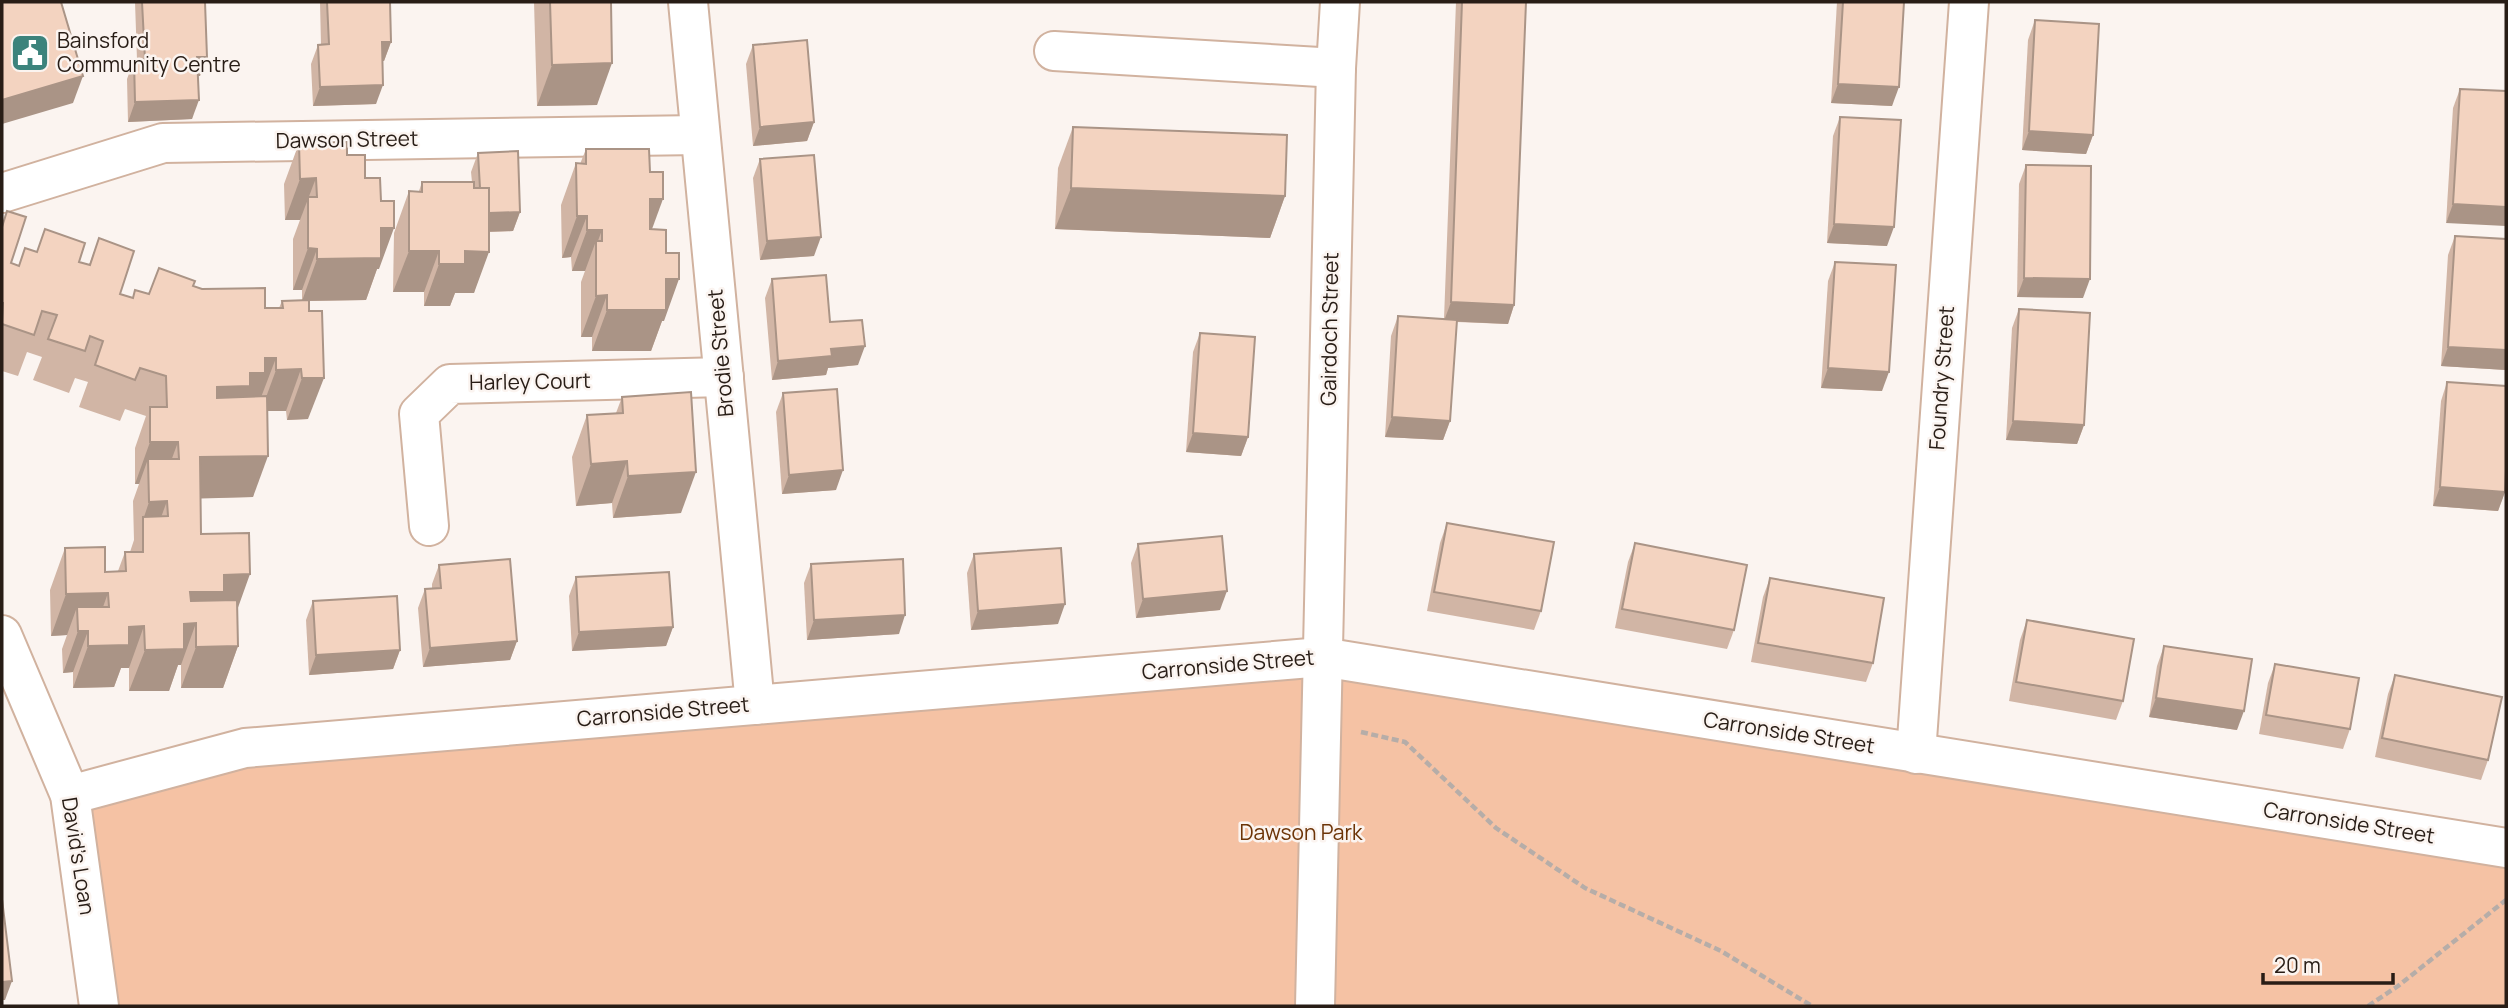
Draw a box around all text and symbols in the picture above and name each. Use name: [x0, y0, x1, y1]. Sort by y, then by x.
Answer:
place label: Bainsford Community Centre: [57, 26, 241, 78]
public building icon: Bainsford Community Centre: [9, 32, 51, 74]
street label: Dawson Street: [275, 124, 419, 154]
street label: Gairdoch Street: [1314, 252, 1344, 406]
street label: Brodie Street: [700, 288, 740, 418]
street label: Foundry Street: [1922, 305, 1960, 451]
street label: Harley Court: [469, 366, 591, 396]
street label: Carronside Street: [1140, 643, 1315, 685]
street label: Carronside Street: [575, 690, 750, 732]
street label: Carronside Street: [1702, 705, 1877, 759]
street label: David's Loan: [56, 795, 102, 917]
street label: Carronside Street: [2262, 795, 2437, 849]
park label: Dawson Park: [1239, 818, 1363, 846]
scale bar: [2263, 942, 2392, 986]
text: 20 m: [2274, 951, 2321, 979]

